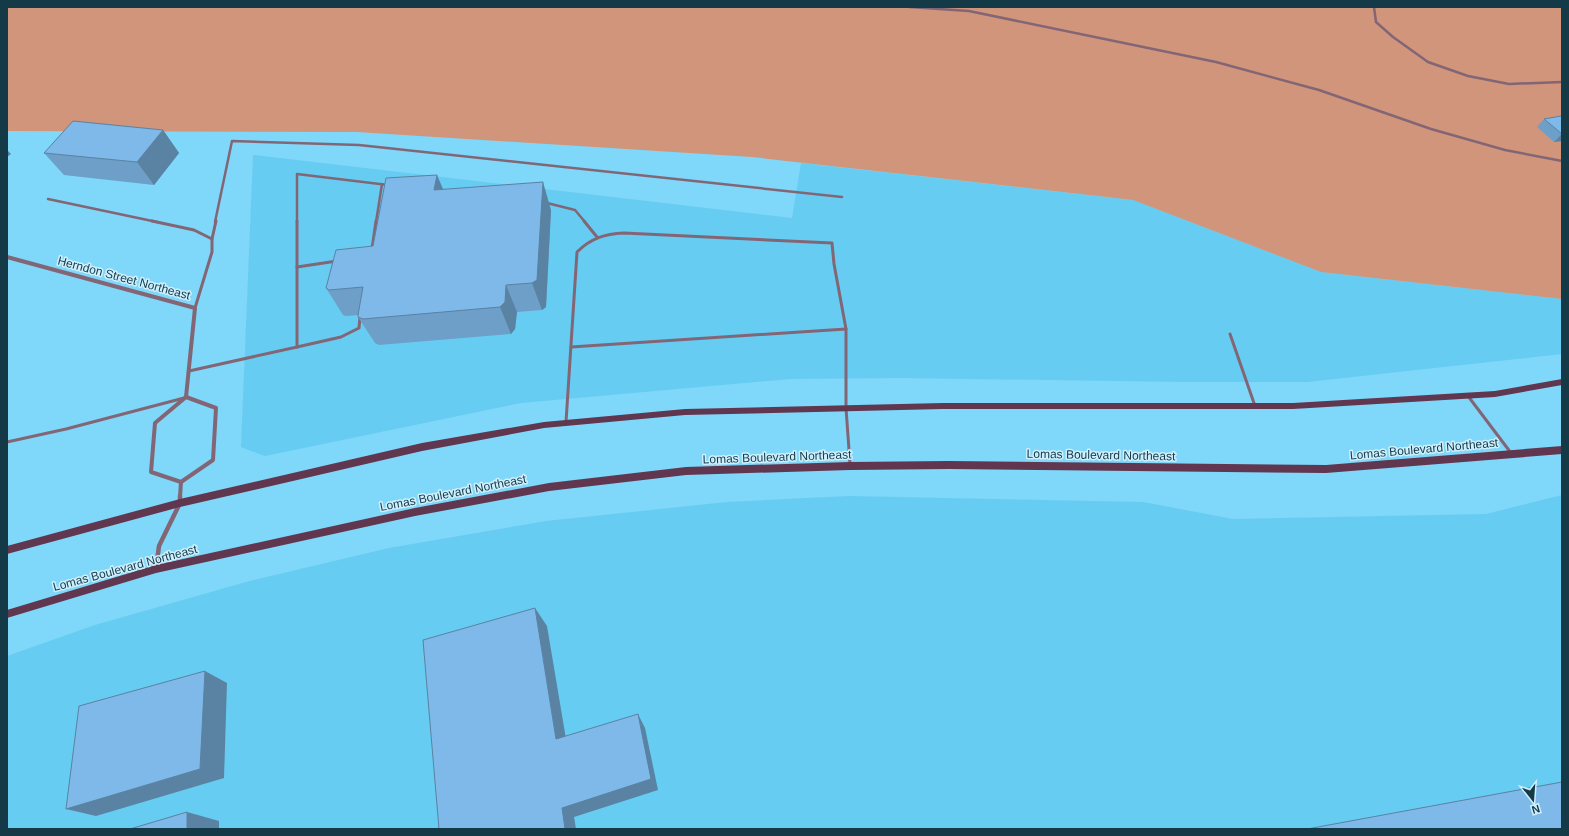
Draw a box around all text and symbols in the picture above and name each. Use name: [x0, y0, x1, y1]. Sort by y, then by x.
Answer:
street label: Herndon Street Northeast: [56, 254, 192, 303]
street label: Lomas Boulevard Northeast: [1349, 435, 1499, 462]
street label: Lomas Boulevard Northeast: [702, 447, 852, 467]
street label: Lomas Boulevard Northeast: [1027, 447, 1176, 463]
street label: Lomas Boulevard Northeast: [379, 472, 528, 514]
street label: Lomas Boulevard Northeast: [51, 542, 199, 594]
north arrow: [1513, 780, 1553, 820]
text: N: [1530, 803, 1541, 816]

